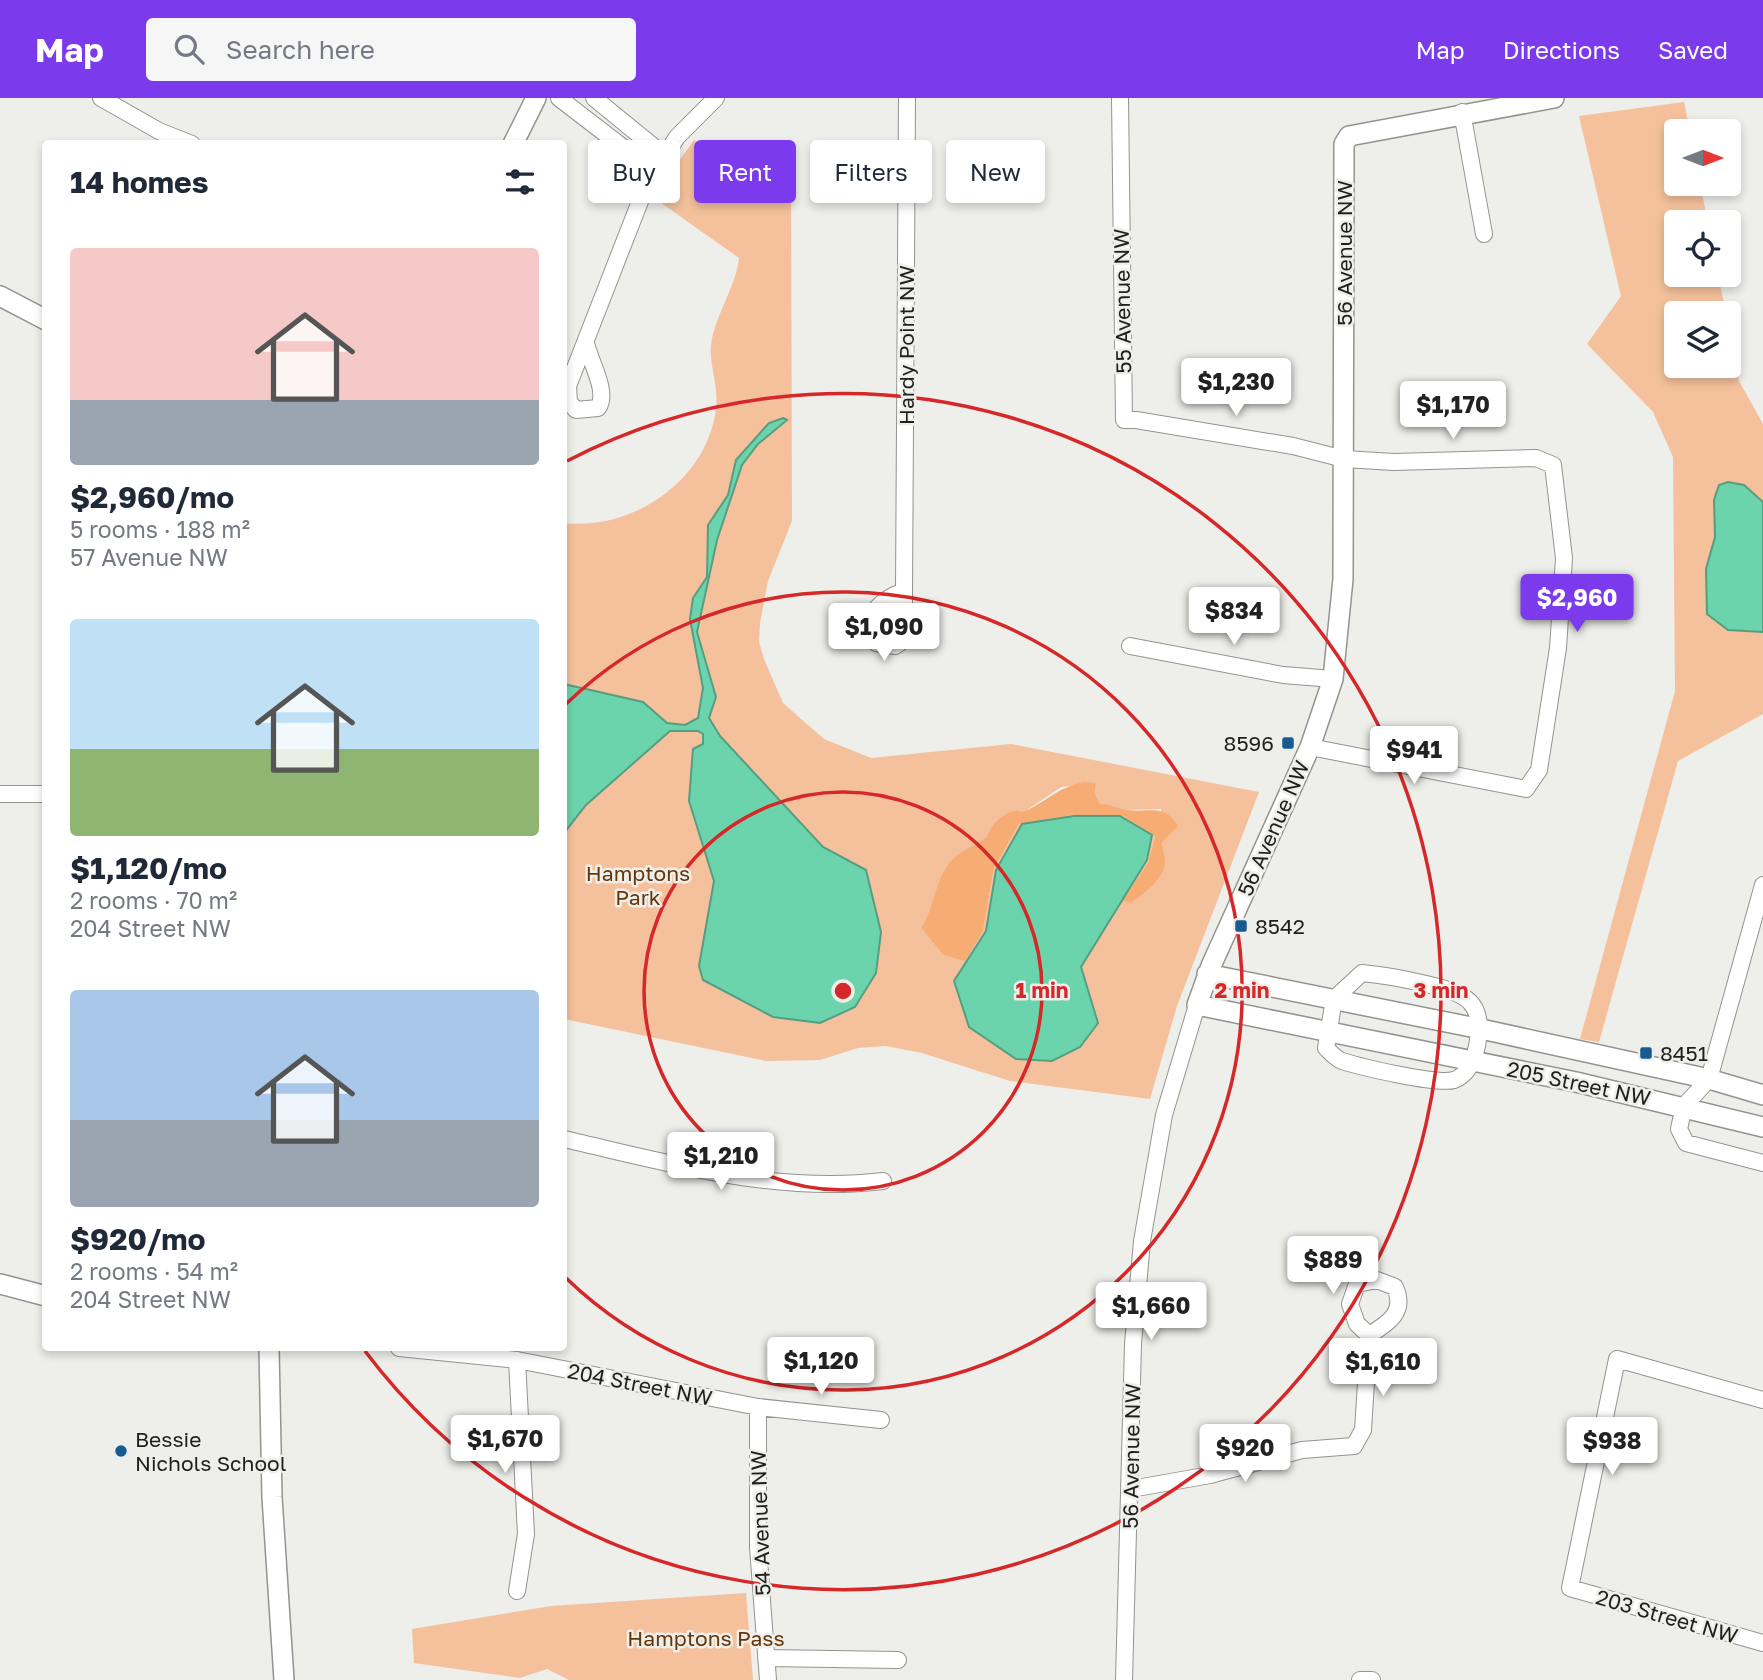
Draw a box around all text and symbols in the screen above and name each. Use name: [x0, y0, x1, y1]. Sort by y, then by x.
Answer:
search box: [146, 18, 636, 81]
text: Map: [35, 30, 104, 69]
icon: search: [170, 30, 208, 68]
text: Search here: [226, 34, 375, 65]
text: Map: [1416, 35, 1465, 64]
text: Directions: [1503, 35, 1620, 64]
text: Saved: [1658, 35, 1728, 64]
north arrow: [1664, 119, 1741, 196]
map controls: [1664, 119, 1741, 378]
chip: Buy: [588, 140, 680, 203]
chip: Rent: [694, 140, 796, 203]
chip: Filters: [810, 140, 932, 203]
chip: New: [946, 140, 1045, 203]
icon: filters: [501, 163, 539, 201]
text: 14 homes: [70, 164, 209, 200]
street label: 56 Avenue NW: [1331, 180, 1357, 326]
button: locate: [1664, 210, 1741, 287]
street label: 55 Avenue NW: [1108, 228, 1136, 374]
street label: Hardy Point NW: [893, 265, 919, 425]
icon: home: [242, 294, 368, 420]
button: layers: [1664, 301, 1741, 378]
pin: $1,230: [1179, 358, 1293, 418]
text: $1,230: [1197, 367, 1275, 395]
pin: $1,170: [1396, 382, 1510, 441]
text: $1,170: [1416, 390, 1490, 418]
text: $2,960/mo: [70, 479, 234, 515]
text: 5 rooms · 188 m²: [70, 515, 250, 543]
text: 57 Avenue NW: [70, 543, 228, 571]
pin: $2,960: [1520, 574, 1634, 634]
text: $2,960: [1537, 583, 1617, 611]
pin: $834: [1193, 588, 1275, 647]
text: $834: [1205, 596, 1263, 624]
pin: $1,090: [827, 603, 941, 663]
text: $1,090: [844, 612, 924, 640]
icon: home: [242, 665, 368, 791]
pin: $941: [1373, 726, 1455, 786]
place label: 8596: [1224, 730, 1274, 756]
marker: 8596: [1280, 735, 1296, 751]
text: $941: [1386, 735, 1442, 763]
street label: 56 Avenue NW: [1232, 756, 1314, 900]
text: $1,120/mo: [70, 850, 227, 886]
park label: Hamptons Park: [586, 860, 690, 910]
text: 2 rooms · 70 m²: [70, 886, 237, 914]
place label: 8542: [1255, 913, 1305, 939]
text: 204 Street NW: [70, 914, 231, 942]
marker: 8542: [1233, 918, 1249, 934]
text: 1 min: [1016, 977, 1068, 1003]
text: 2 min: [1215, 977, 1269, 1003]
text: 3 min: [1414, 977, 1468, 1003]
centre of rings: [831, 979, 855, 1003]
icon: home: [242, 1036, 368, 1162]
place label: 8451: [1660, 1040, 1708, 1066]
marker: 8451: [1638, 1045, 1654, 1061]
street label: 205 Street NW: [1505, 1055, 1653, 1111]
pin: $1,210: [664, 1132, 778, 1192]
text: $1,210: [683, 1141, 759, 1169]
text: $920/mo: [70, 1221, 206, 1257]
pin: $889: [1292, 1236, 1374, 1296]
text: $889: [1303, 1245, 1363, 1273]
text: 2 rooms · 54 m²: [70, 1257, 238, 1285]
pin: $1,660: [1094, 1282, 1208, 1342]
text: 204 Street NW: [70, 1285, 231, 1313]
text: $1,660: [1112, 1291, 1190, 1319]
pin: $1,120: [764, 1338, 878, 1397]
pin: $1,610: [1326, 1338, 1440, 1398]
text: $1,120: [783, 1346, 859, 1374]
text: $1,610: [1345, 1347, 1421, 1375]
street label: 204 Street NW: [565, 1357, 715, 1411]
street label: 56 Avenue NW: [1117, 1383, 1145, 1529]
pin: $1,670: [448, 1416, 562, 1475]
pin: $938: [1571, 1418, 1653, 1477]
text: $1,670: [467, 1424, 543, 1452]
pin: $920: [1204, 1424, 1286, 1484]
place label: Bessie Nichols School: [135, 1426, 286, 1476]
text: $938: [1583, 1426, 1641, 1454]
text: $920: [1216, 1433, 1275, 1461]
marker: Bessie Nichols School: [113, 1443, 129, 1459]
street label: 54 Avenue NW: [744, 1450, 776, 1596]
street label: 203 Street NW: [1593, 1583, 1741, 1649]
park label: Hamptons Pass: [627, 1625, 785, 1651]

